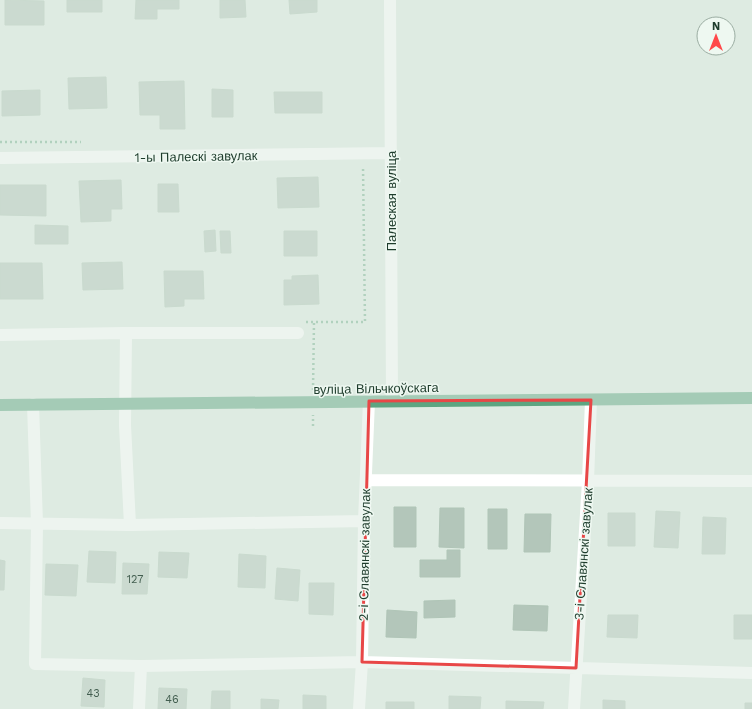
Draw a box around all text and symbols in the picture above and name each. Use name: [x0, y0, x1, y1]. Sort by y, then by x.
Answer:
north arrow: [696, 16, 736, 56]
text: N: [712, 20, 720, 33]
street label: 1-ы Палескі завулак: [134, 148, 258, 165]
street label: Палеская вуліца: [384, 150, 399, 251]
street label: вуліца Вільчкоўскага: [313, 380, 439, 397]
street label: 3-і Славянскі завулак: [571, 487, 596, 621]
street label: 2-і Славянскі завулак: [356, 488, 373, 621]
house number: 127: [127, 573, 143, 586]
house number: 43: [86, 687, 100, 700]
house number: 46: [165, 693, 179, 706]

